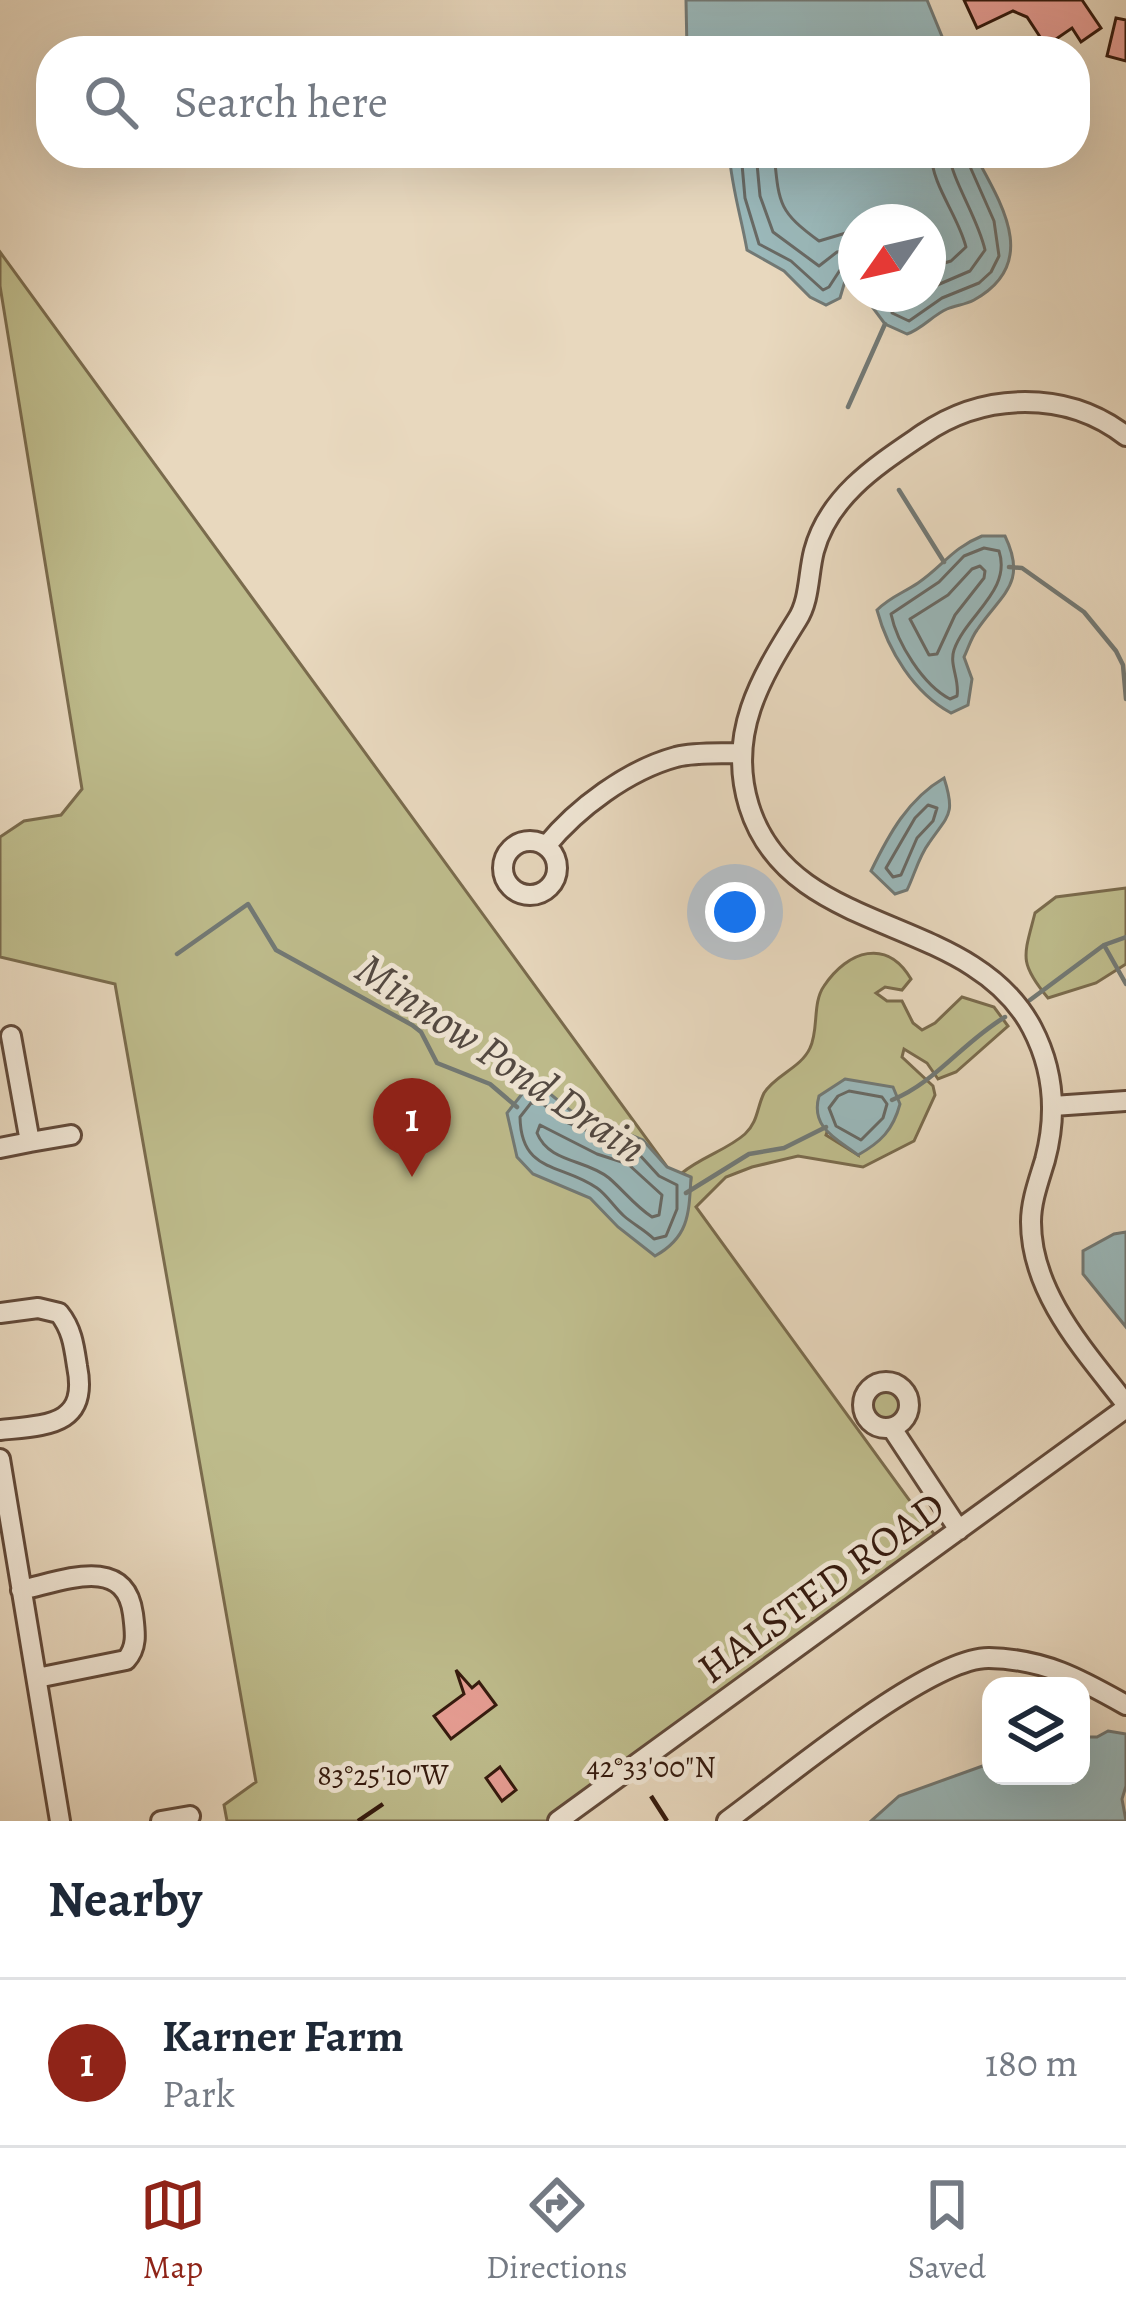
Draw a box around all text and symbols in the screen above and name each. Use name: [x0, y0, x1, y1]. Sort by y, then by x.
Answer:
search box: [36, 36, 1090, 168]
icon: search: [78, 69, 144, 135]
text: Search here: [174, 71, 388, 133]
north arrow: [838, 204, 946, 312]
your location: [705, 882, 765, 942]
water label: Minnow Pond Drain: [344, 938, 658, 1178]
pin: 1: [373, 1078, 451, 1177]
street label: HALSTED ROAD: [686, 1478, 956, 1696]
map controls: [982, 1677, 1090, 1785]
button: layers: [982, 1677, 1090, 1785]
text: 42°33'00"N: [586, 1747, 716, 1787]
text: 83°25'10"W: [317, 1755, 449, 1795]
text: Nearby: [48, 1864, 202, 1934]
text: Karner Farm: [162, 2005, 404, 2067]
text: 1: [80, 2036, 94, 2089]
text: 180 m: [985, 2036, 1078, 2089]
text: Park: [162, 2067, 235, 2120]
tab: Map: [140, 2172, 206, 2289]
tab: Directions: [486, 2172, 628, 2289]
tab: Saved: [908, 2172, 986, 2289]

